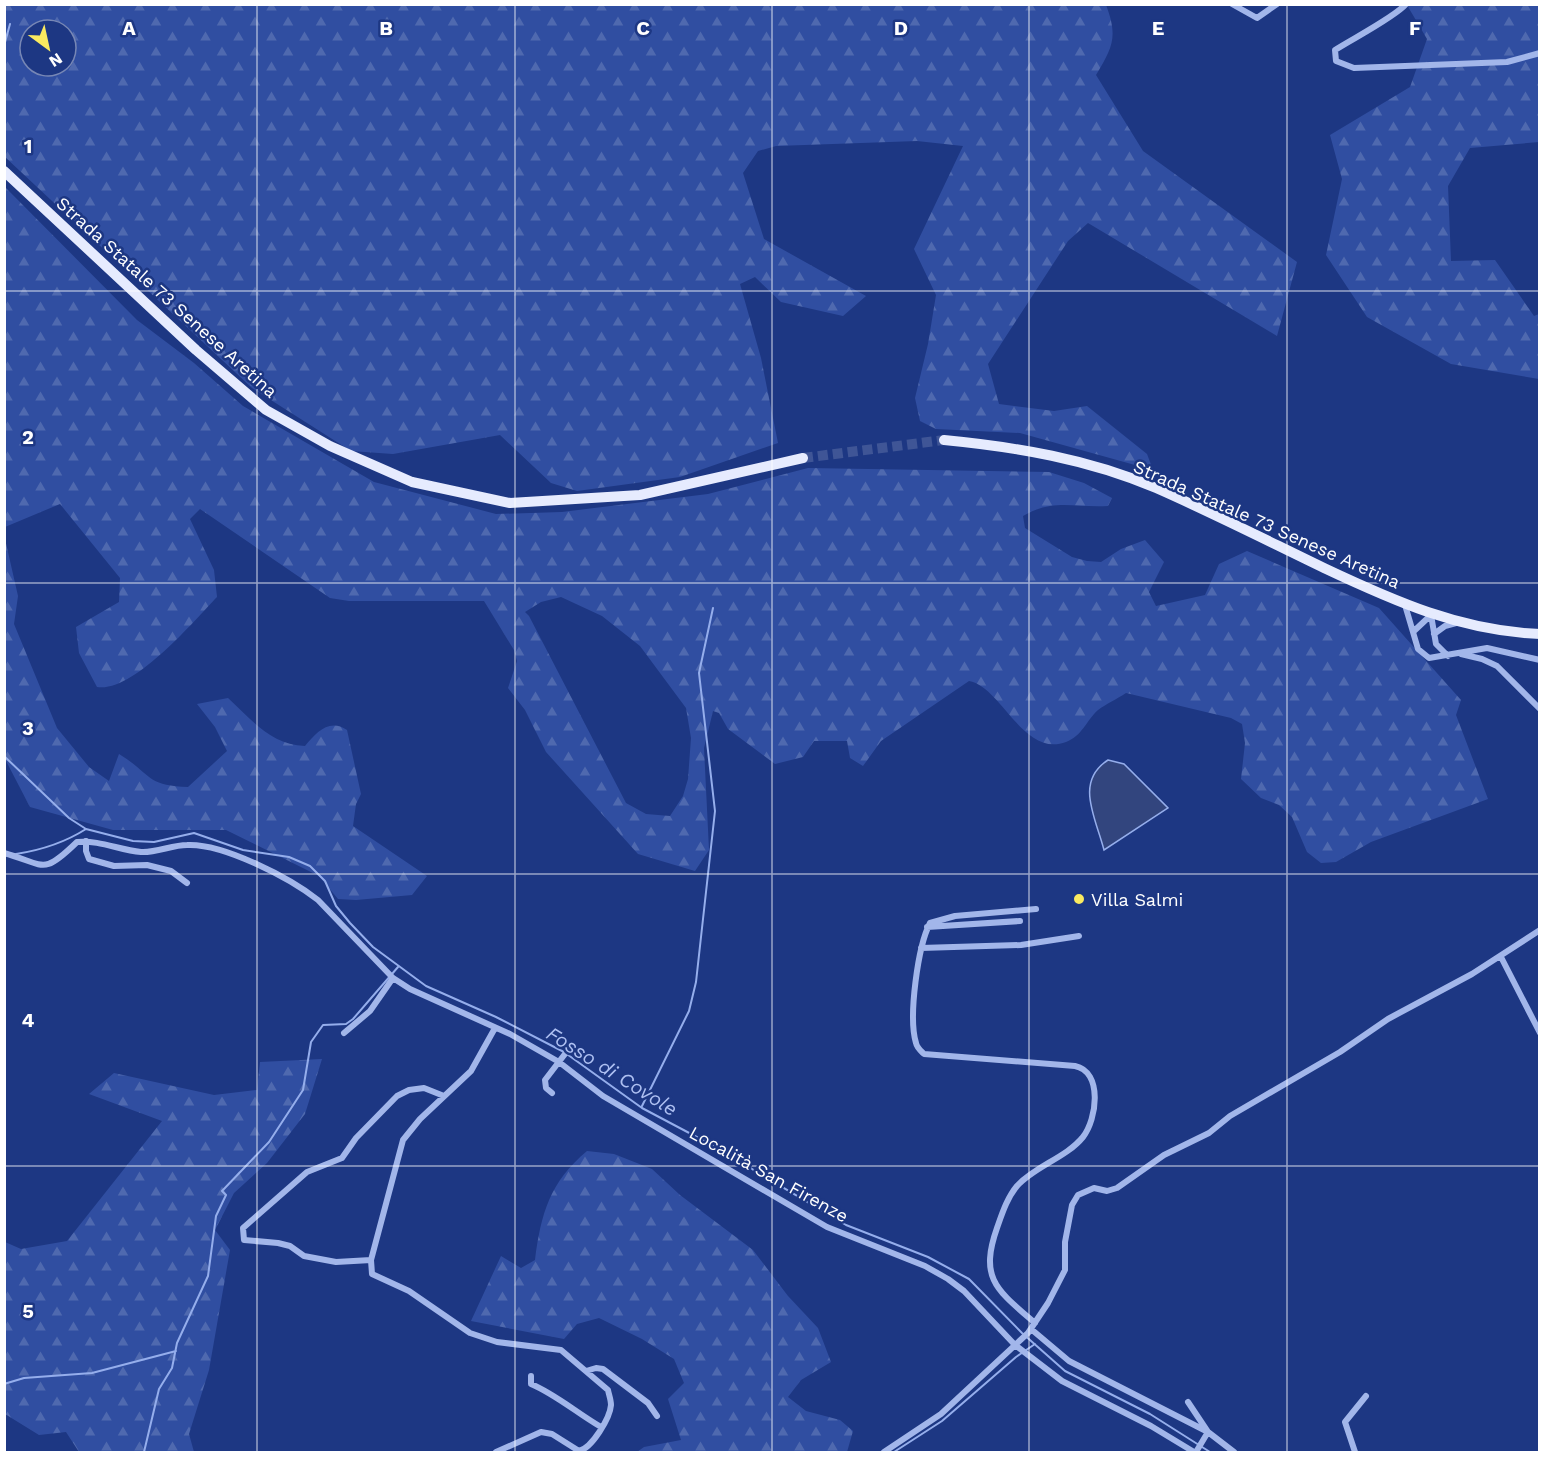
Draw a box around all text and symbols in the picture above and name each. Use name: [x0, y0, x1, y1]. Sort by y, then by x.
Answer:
text: A: [122, 16, 136, 40]
text: B: [379, 16, 393, 40]
text: C: [636, 16, 650, 40]
text: D: [894, 16, 908, 40]
text: E: [1152, 16, 1164, 40]
text: F: [1409, 16, 1421, 40]
north arrow: [18, 18, 78, 78]
text: N: [46, 49, 66, 71]
text: 1: [24, 134, 32, 158]
street label: Strada Statale 73 Senese Aretina: [52, 192, 282, 402]
text: 2: [22, 425, 34, 449]
street label: Strada Statale 73 Senese Aretina: [1130, 455, 1404, 593]
text: 3: [22, 716, 34, 740]
place label: Villa Salmi: [1091, 889, 1183, 910]
marker: Villa Salmi: [1072, 892, 1086, 906]
text: 4: [22, 1008, 35, 1032]
water label: Fosso di Covole: [542, 1021, 682, 1121]
street label: Località San Firenze: [686, 1122, 852, 1226]
text: 5: [22, 1299, 34, 1323]

